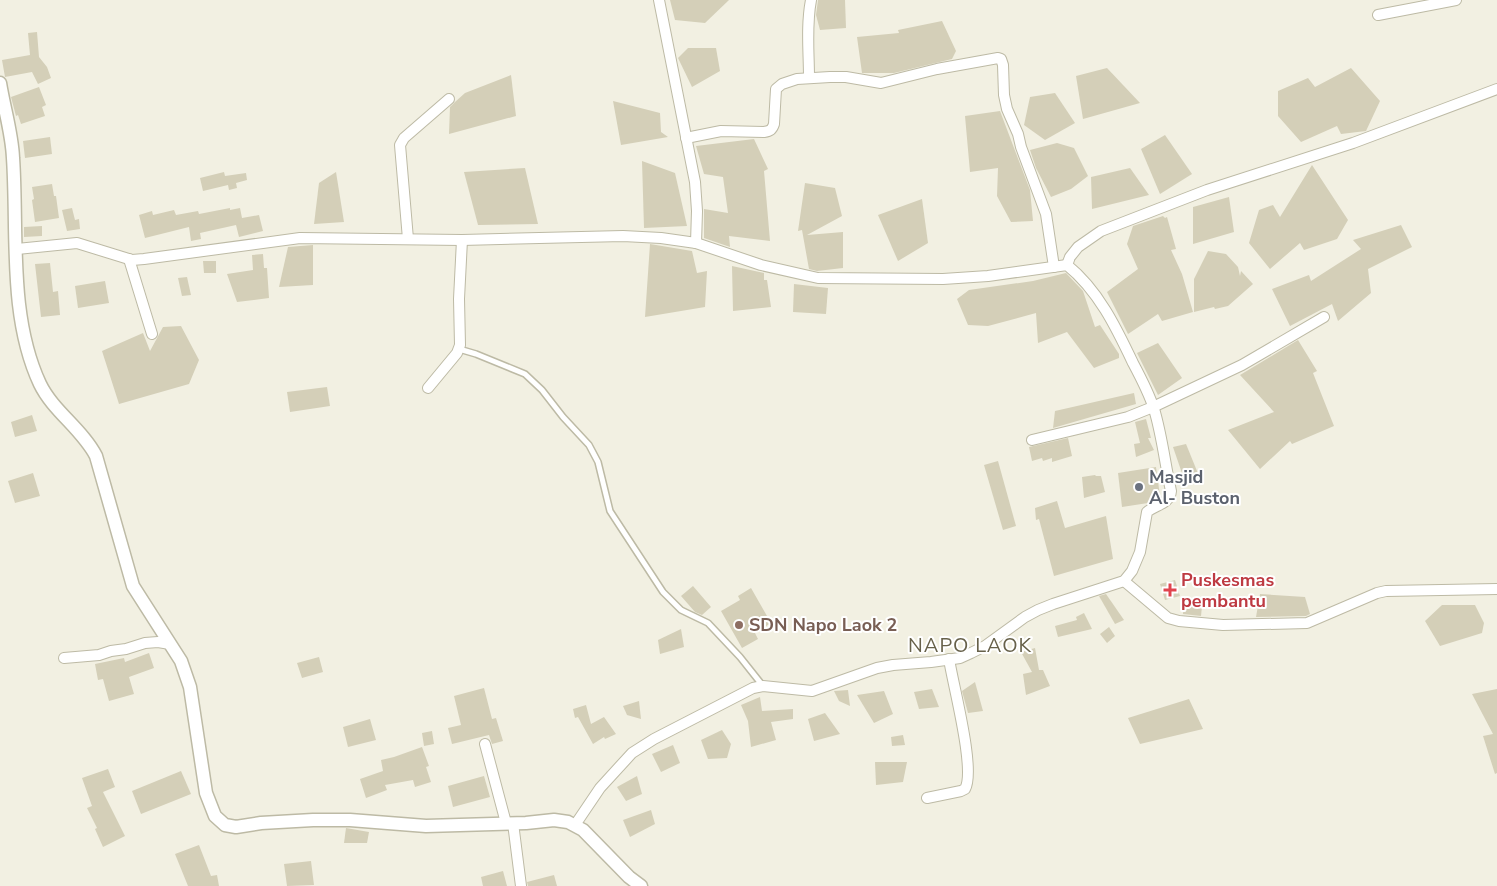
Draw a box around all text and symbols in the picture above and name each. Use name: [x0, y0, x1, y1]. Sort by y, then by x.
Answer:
place label: Masjid Al- Buston: [1149, 465, 1240, 510]
marker: Masjid Al- Buston: [1133, 481, 1145, 493]
place label: Puskesmas pembantu: [1181, 568, 1274, 613]
marker: Puskesmas pembantu: [1163, 583, 1177, 597]
place label: SDN Napo Laok 2: [749, 613, 897, 637]
marker: SDN Napo Laok 2: [733, 619, 745, 631]
district label: NAPO LAOK: [908, 632, 1032, 659]

